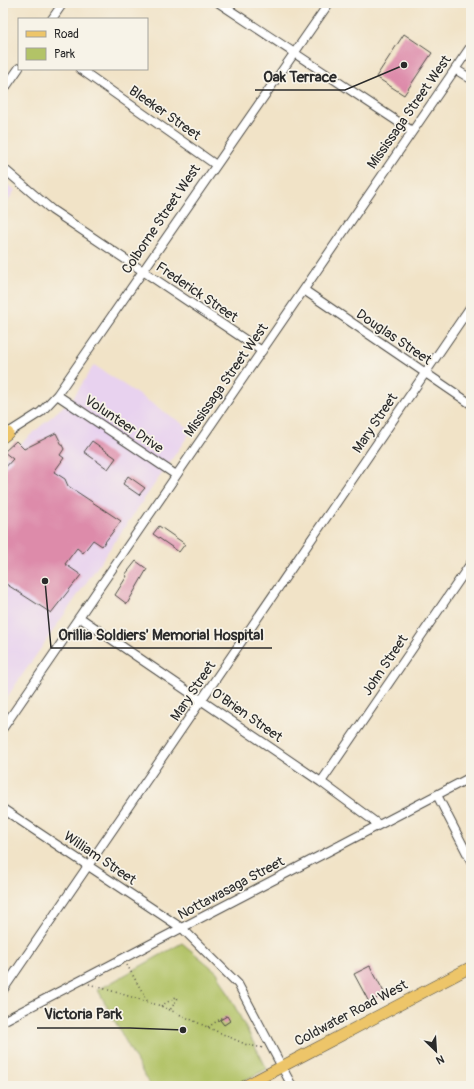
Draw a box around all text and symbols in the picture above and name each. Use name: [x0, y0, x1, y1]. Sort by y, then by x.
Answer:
legend: [18, 18, 148, 70]
text: Road: [54, 27, 79, 42]
text: Park: [54, 47, 75, 62]
street label: Mississaga Street West: [363, 52, 455, 172]
callout: Oak Terrace: [255, 63, 345, 90]
text: Oak Terrace: [263, 68, 337, 87]
street label: Bleeker Street: [126, 82, 204, 144]
street label: Colborne Street West: [118, 161, 204, 277]
street label: Frederick Street: [153, 258, 242, 326]
street label: Douglas Street: [353, 305, 435, 369]
street label: Mississaga Street West: [180, 320, 272, 440]
street label: Mary Street: [349, 390, 401, 456]
street label: Volunteer Drive: [81, 391, 167, 457]
callout: Orillia Soldiers' Memorial Hospital: [51, 621, 272, 648]
text: Orillia Soldiers' Memorial Hospital: [58, 626, 264, 645]
street label: John Street: [358, 631, 412, 699]
street label: Mary Street: [167, 658, 219, 724]
street label: O'Brien Street: [208, 684, 286, 746]
street label: William Street: [61, 828, 140, 889]
street label: Nottawasaga Street: [175, 853, 287, 923]
street label: Coldwater Road West: [292, 976, 411, 1050]
callout: Victoria Park: [37, 1001, 130, 1028]
text: Victoria Park: [44, 1005, 123, 1024]
north arrow: [416, 1031, 456, 1071]
text: N: [433, 1052, 446, 1067]

